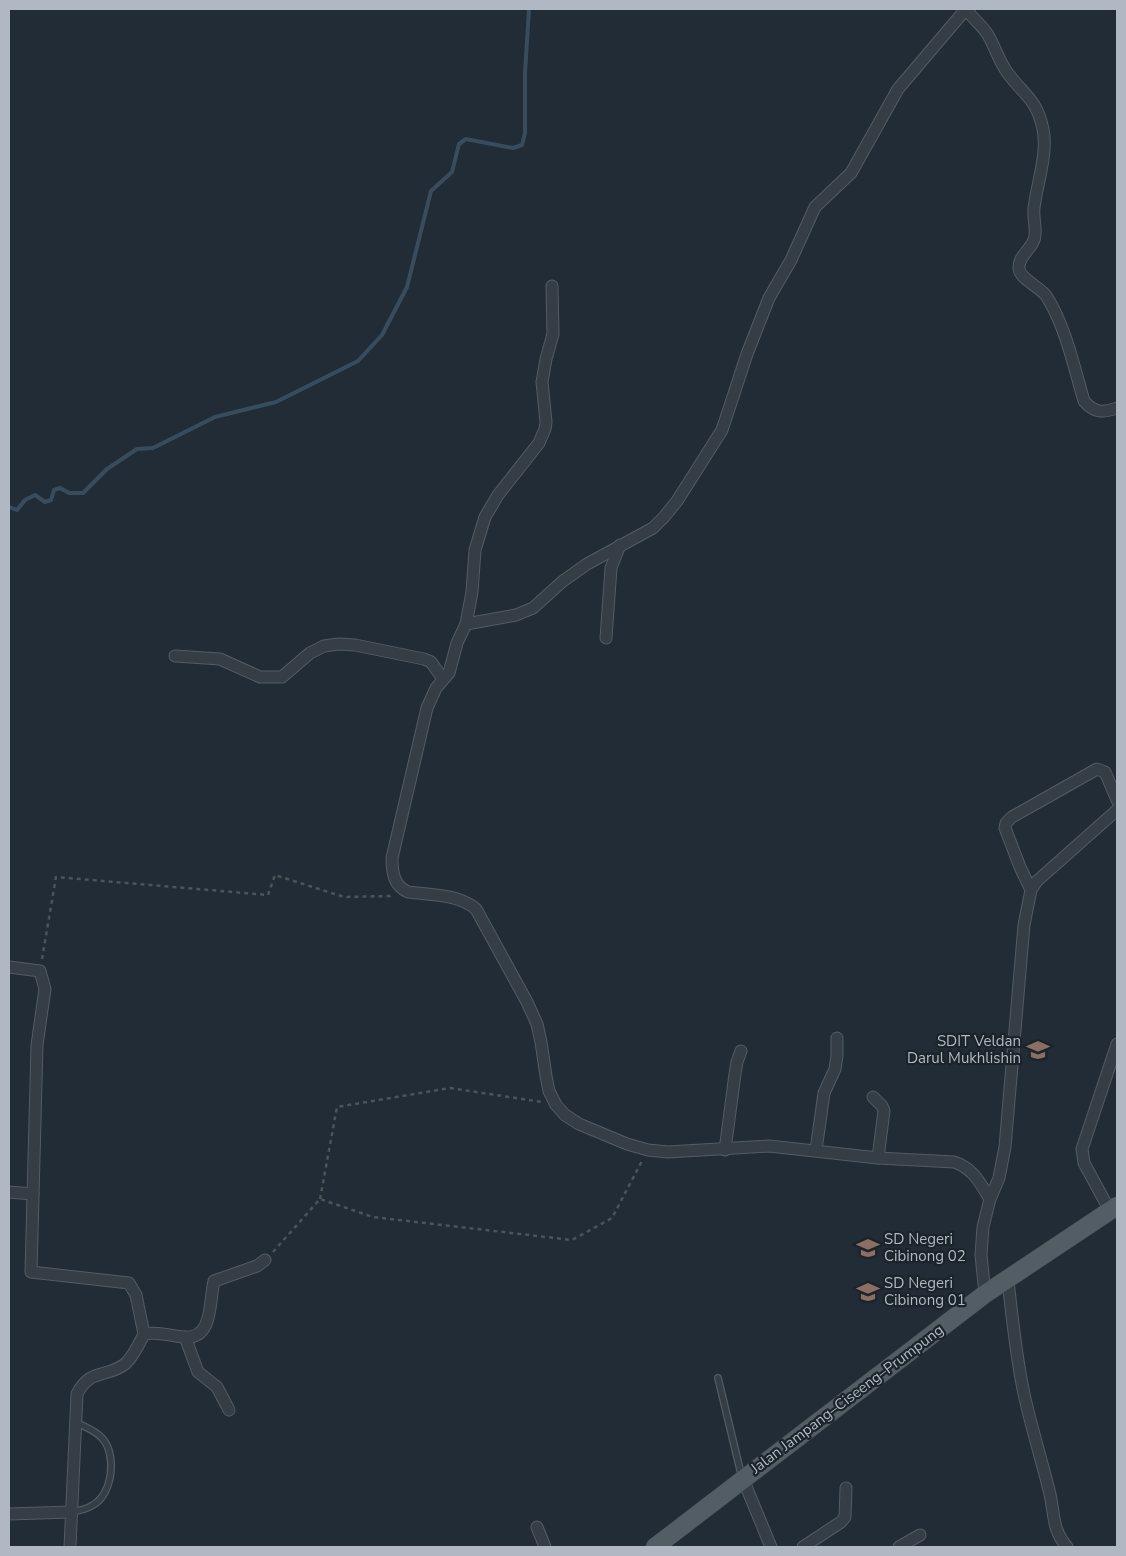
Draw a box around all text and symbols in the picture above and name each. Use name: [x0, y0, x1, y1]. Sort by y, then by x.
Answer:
place label: SDIT Veldan Darul Mukhlishin: [907, 1031, 1021, 1068]
school or university icon: SDIT Veldan Darul Mukhlishin: [1025, 1037, 1051, 1063]
place label: SD Negeri Cibinong 02: [884, 1229, 966, 1266]
school or university icon: SD Negeri Cibinong 02: [855, 1235, 881, 1261]
place label: SD Negeri Cibinong 01: [884, 1273, 966, 1310]
school or university icon: SD Negeri Cibinong 01: [855, 1279, 881, 1305]
street label: Jalan Jampang–Ciseeng–Prumpung: [746, 1320, 948, 1479]

